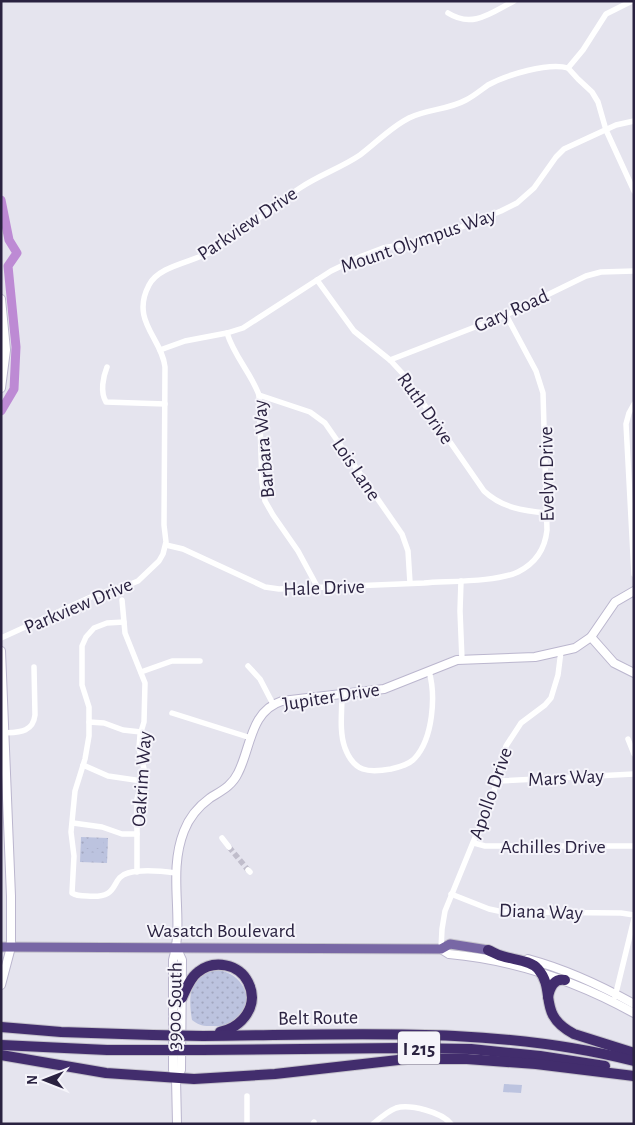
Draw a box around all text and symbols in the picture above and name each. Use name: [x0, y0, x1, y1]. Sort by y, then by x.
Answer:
street label: Parkview Drive: [194, 183, 301, 264]
street label: Mount Olympus Way: [338, 205, 499, 277]
street label: Gary Road: [471, 286, 552, 336]
street label: Ruth Drive: [393, 369, 457, 448]
street label: Barbara Way: [250, 398, 278, 499]
street label: Evelyn Drive: [536, 426, 558, 522]
street label: Lois Lane: [328, 435, 384, 504]
street label: Parkview Drive: [21, 574, 135, 638]
street label: Hale Drive: [283, 577, 365, 599]
street label: Jupiter Drive: [281, 679, 381, 715]
street label: Oakrim Way: [129, 730, 155, 828]
street label: Apollo Drive: [466, 745, 516, 842]
street label: Mars Way: [528, 766, 605, 790]
street label: Achilles Drive: [500, 837, 606, 857]
street label: Diana Way: [499, 901, 584, 923]
street label: Wasatch Boulevard: [147, 921, 295, 941]
street label: 3900 South: [164, 962, 186, 1050]
street label: Belt Route: [278, 1007, 358, 1029]
road number: I 215: [398, 1032, 440, 1064]
north arrow: [20, 1055, 70, 1105]
text: N: [26, 1075, 40, 1085]

